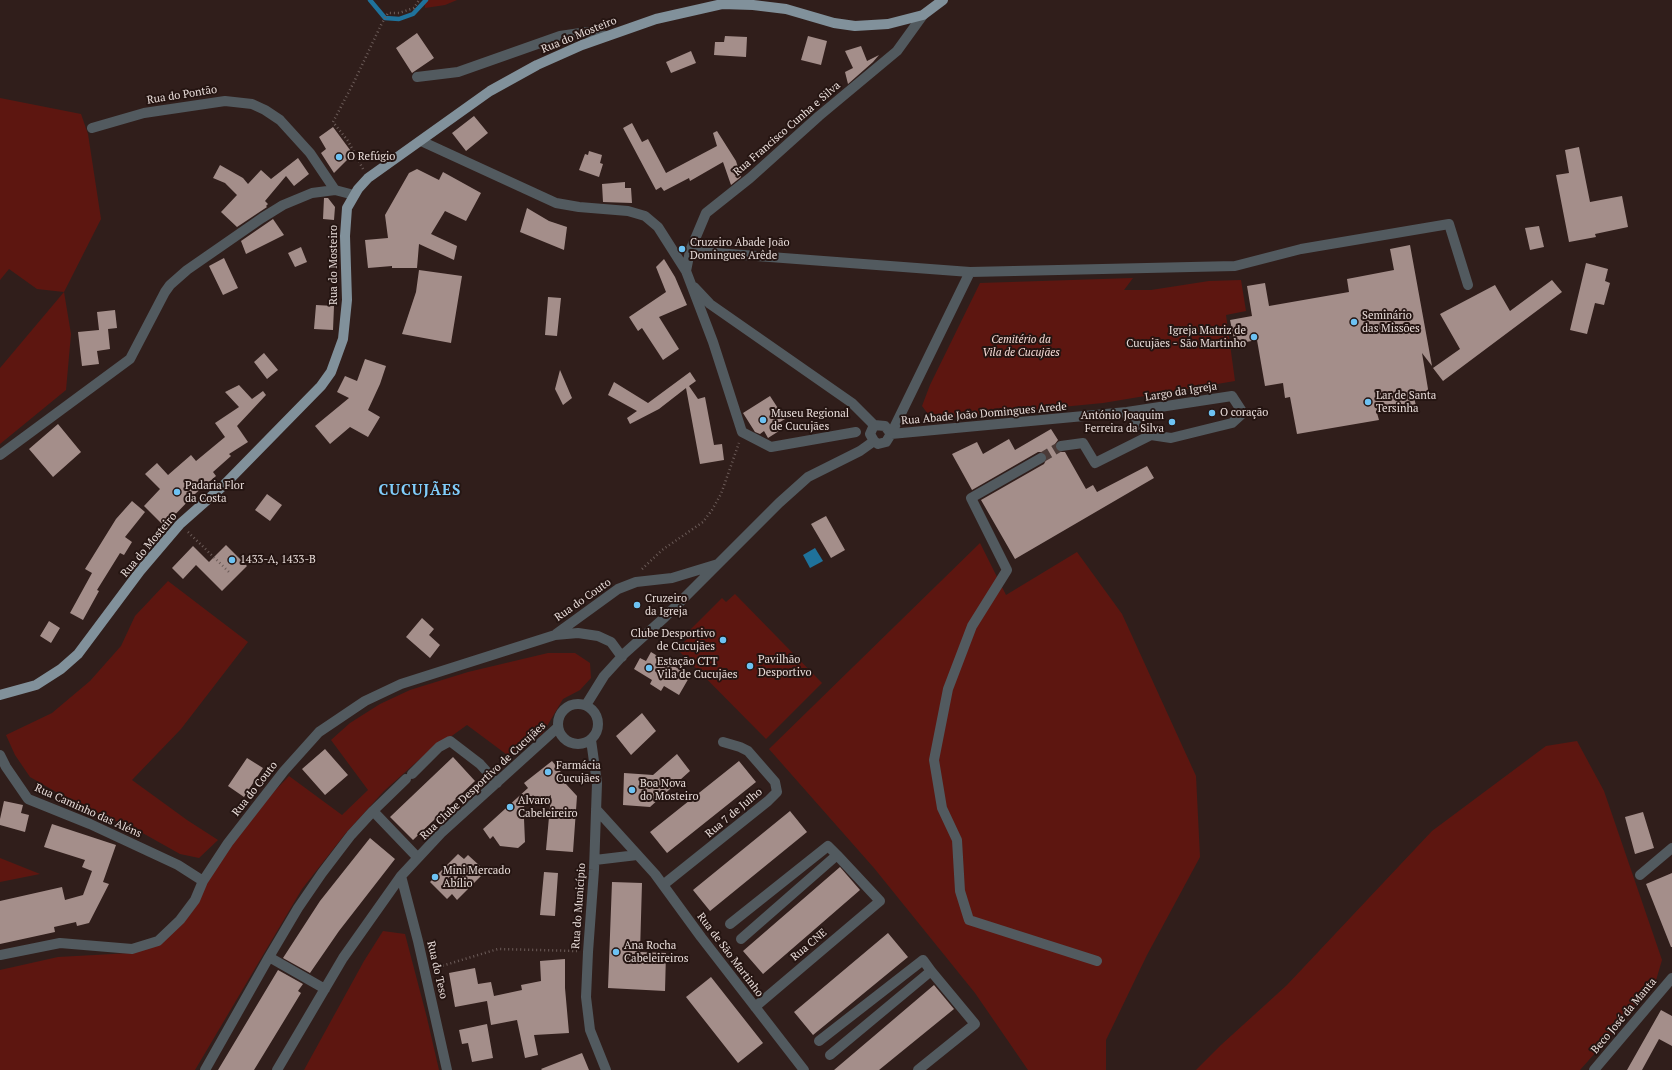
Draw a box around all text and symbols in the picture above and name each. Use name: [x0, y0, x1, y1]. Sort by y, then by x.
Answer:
street label: Rua do Mosteiro: [539, 14, 619, 56]
street label: Rua Francisco Cunha e Silva: [731, 79, 843, 179]
street label: Rua do Pontão: [146, 83, 218, 107]
place label: O Refúgio: [347, 150, 395, 164]
marker: O Refúgio: [334, 152, 344, 162]
street label: Rua do Mosteiro: [327, 225, 341, 305]
place label: Cruzeiro Abade João Domingues Arêde: [690, 236, 790, 262]
marker: Cruzeiro Abade João Domingues Arêde: [677, 244, 687, 254]
place label: Seminário das Missões: [1362, 309, 1420, 335]
marker: Seminário das Missões: [1349, 317, 1359, 327]
place label: Igreja Matriz de Cucujães - São Martinho: [1126, 324, 1246, 350]
marker: Igreja Matriz de Cucujães - São Martinho: [1249, 332, 1259, 342]
park label: Cemitério da Vila de Cucujães: [982, 333, 1060, 359]
street label: Largo da Igreja: [1144, 380, 1218, 404]
place label: Lar de Santa Tersinha: [1376, 389, 1436, 415]
marker: Lar de Santa Tersinha: [1363, 397, 1373, 407]
street label: Rua Abade João Domingues Arede: [901, 400, 1067, 428]
place label: O coração: [1220, 406, 1268, 420]
place label: Museu Regional de Cucujães: [771, 407, 849, 433]
marker: O coração: [1207, 408, 1217, 418]
place label: António Joaquim Ferreira da Silva: [1081, 409, 1164, 435]
marker: Museu Regional de Cucujães: [758, 415, 768, 425]
marker: António Joaquim Ferreira da Silva: [1167, 417, 1177, 427]
place label: Padaria Flor da Costa: [185, 479, 244, 505]
district label: CUCUJÃES: [379, 482, 461, 500]
marker: Padaria Flor da Costa: [172, 487, 182, 497]
street label: Rua do Mosteiro: [118, 510, 180, 580]
place label: 1433-A, 1433-B: [240, 553, 316, 567]
marker: 1433-A, 1433-B: [227, 555, 237, 565]
street label: Rua do Couto: [552, 576, 614, 624]
place label: Cruzeiro da Igreja: [645, 592, 687, 618]
marker: Cruzeiro da Igreja: [632, 600, 642, 610]
place label: Clube Desportivo de Cucujães: [631, 627, 715, 653]
marker: Clube Desportivo de Cucujães: [718, 635, 728, 645]
place label: Pavilhão Desportivo: [758, 653, 811, 679]
place label: Estação CTT Vila de Cucujães: [657, 655, 738, 681]
marker: Pavilhão Desportivo: [745, 661, 755, 671]
marker: Estação CTT Vila de Cucujães: [644, 663, 654, 673]
street label: Rua Clube Desportivo de Cucujães: [418, 719, 548, 843]
street label: Rua do Couto: [230, 759, 280, 819]
place label: Farmácia Cucujães: [556, 759, 601, 785]
marker: Farmácia Cucujães: [543, 767, 553, 777]
place label: Boa Nova do Mosteiro: [640, 777, 698, 803]
street label: Rua Caminho das Aléns: [33, 781, 143, 841]
marker: Boa Nova do Mosteiro: [627, 785, 637, 795]
street label: Rua 7 de Julho: [703, 785, 765, 841]
place label: Alvaro Cabeleireiro: [518, 794, 578, 820]
marker: Alvaro Cabeleireiro: [505, 802, 515, 812]
street label: Rua do Município: [569, 863, 589, 949]
place label: Mini Mercado Abílio: [443, 864, 511, 890]
marker: Mini Mercado Abílio: [430, 872, 440, 882]
street label: Rua de São Martinho: [694, 910, 766, 1000]
street label: Rua CNE: [788, 926, 830, 964]
place label: Ana Rocha Cabeleireiros: [624, 939, 688, 965]
street label: Rua do Teso: [424, 940, 450, 1000]
marker: Ana Rocha Cabeleireiros: [611, 947, 621, 957]
street label: Beco José da Manta: [1589, 976, 1659, 1056]

